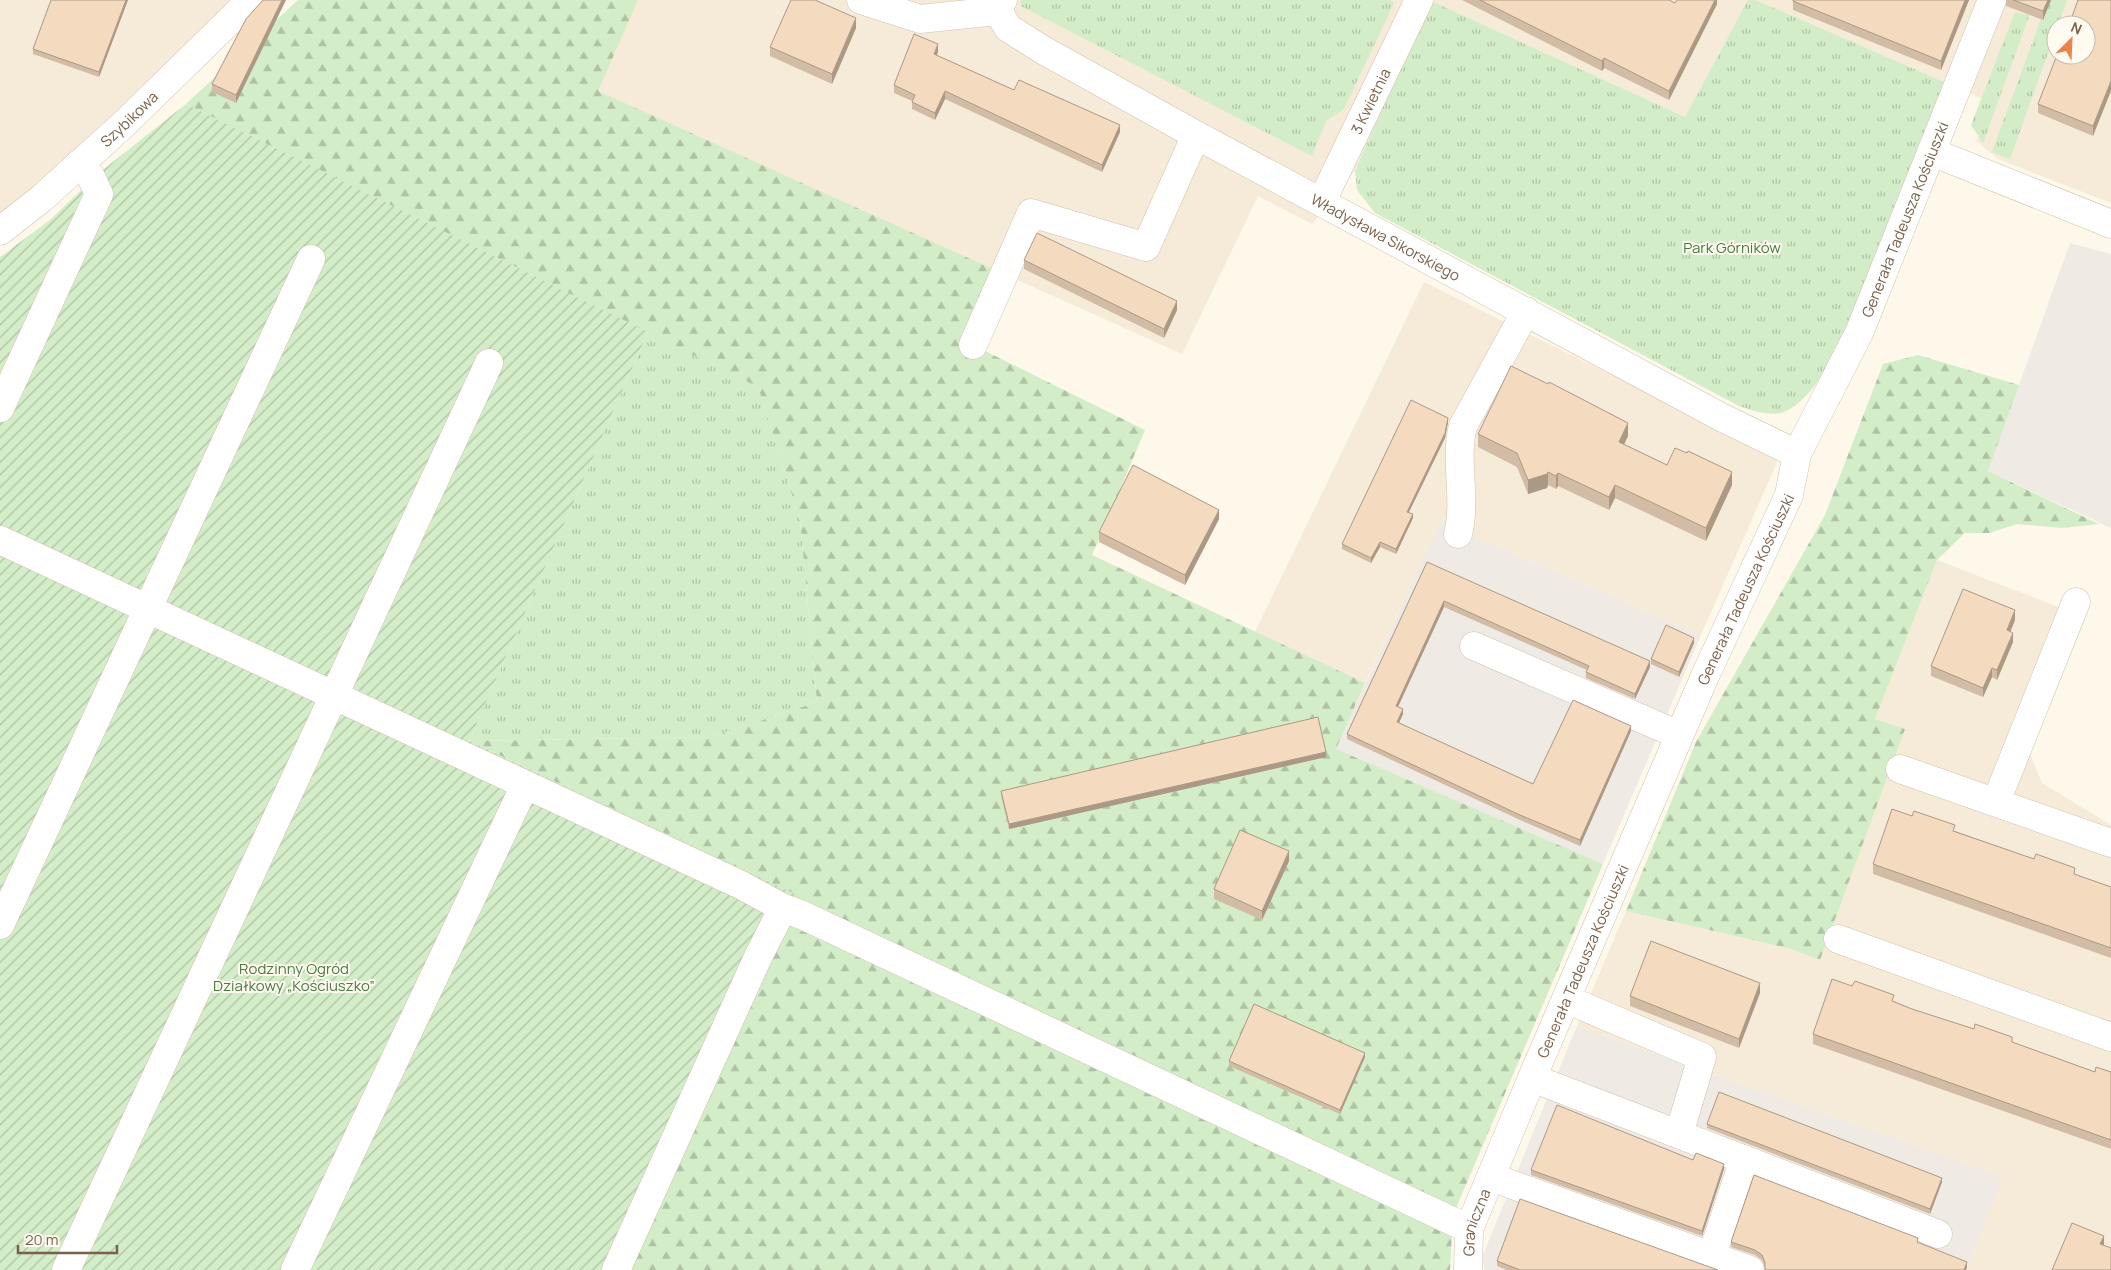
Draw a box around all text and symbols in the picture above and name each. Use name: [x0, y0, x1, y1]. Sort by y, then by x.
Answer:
north arrow: [2046, 15, 2096, 65]
text: N: [2068, 17, 2085, 38]
street label: 3 Kwietnia: [1345, 65, 1395, 137]
street label: Szybikowa: [95, 86, 162, 151]
street label: Generała Tadeusza Kościuszki: [1856, 118, 1953, 320]
street label: Władysława Sikorskiego: [1307, 188, 1464, 286]
park label: Park Górników: [1683, 237, 1781, 258]
street label: Generała Tadeusza Kościuszki: [1692, 490, 1799, 688]
street label: Generała Tadeusza Kościuszki: [1531, 861, 1633, 1061]
park label: Rodzinny Ogród Działkowy „Kościuszko”: [213, 958, 375, 996]
street label: Graniczna: [1458, 1185, 1495, 1256]
scale bar: [18, 1222, 116, 1254]
text: 20 m: [25, 1229, 58, 1250]

